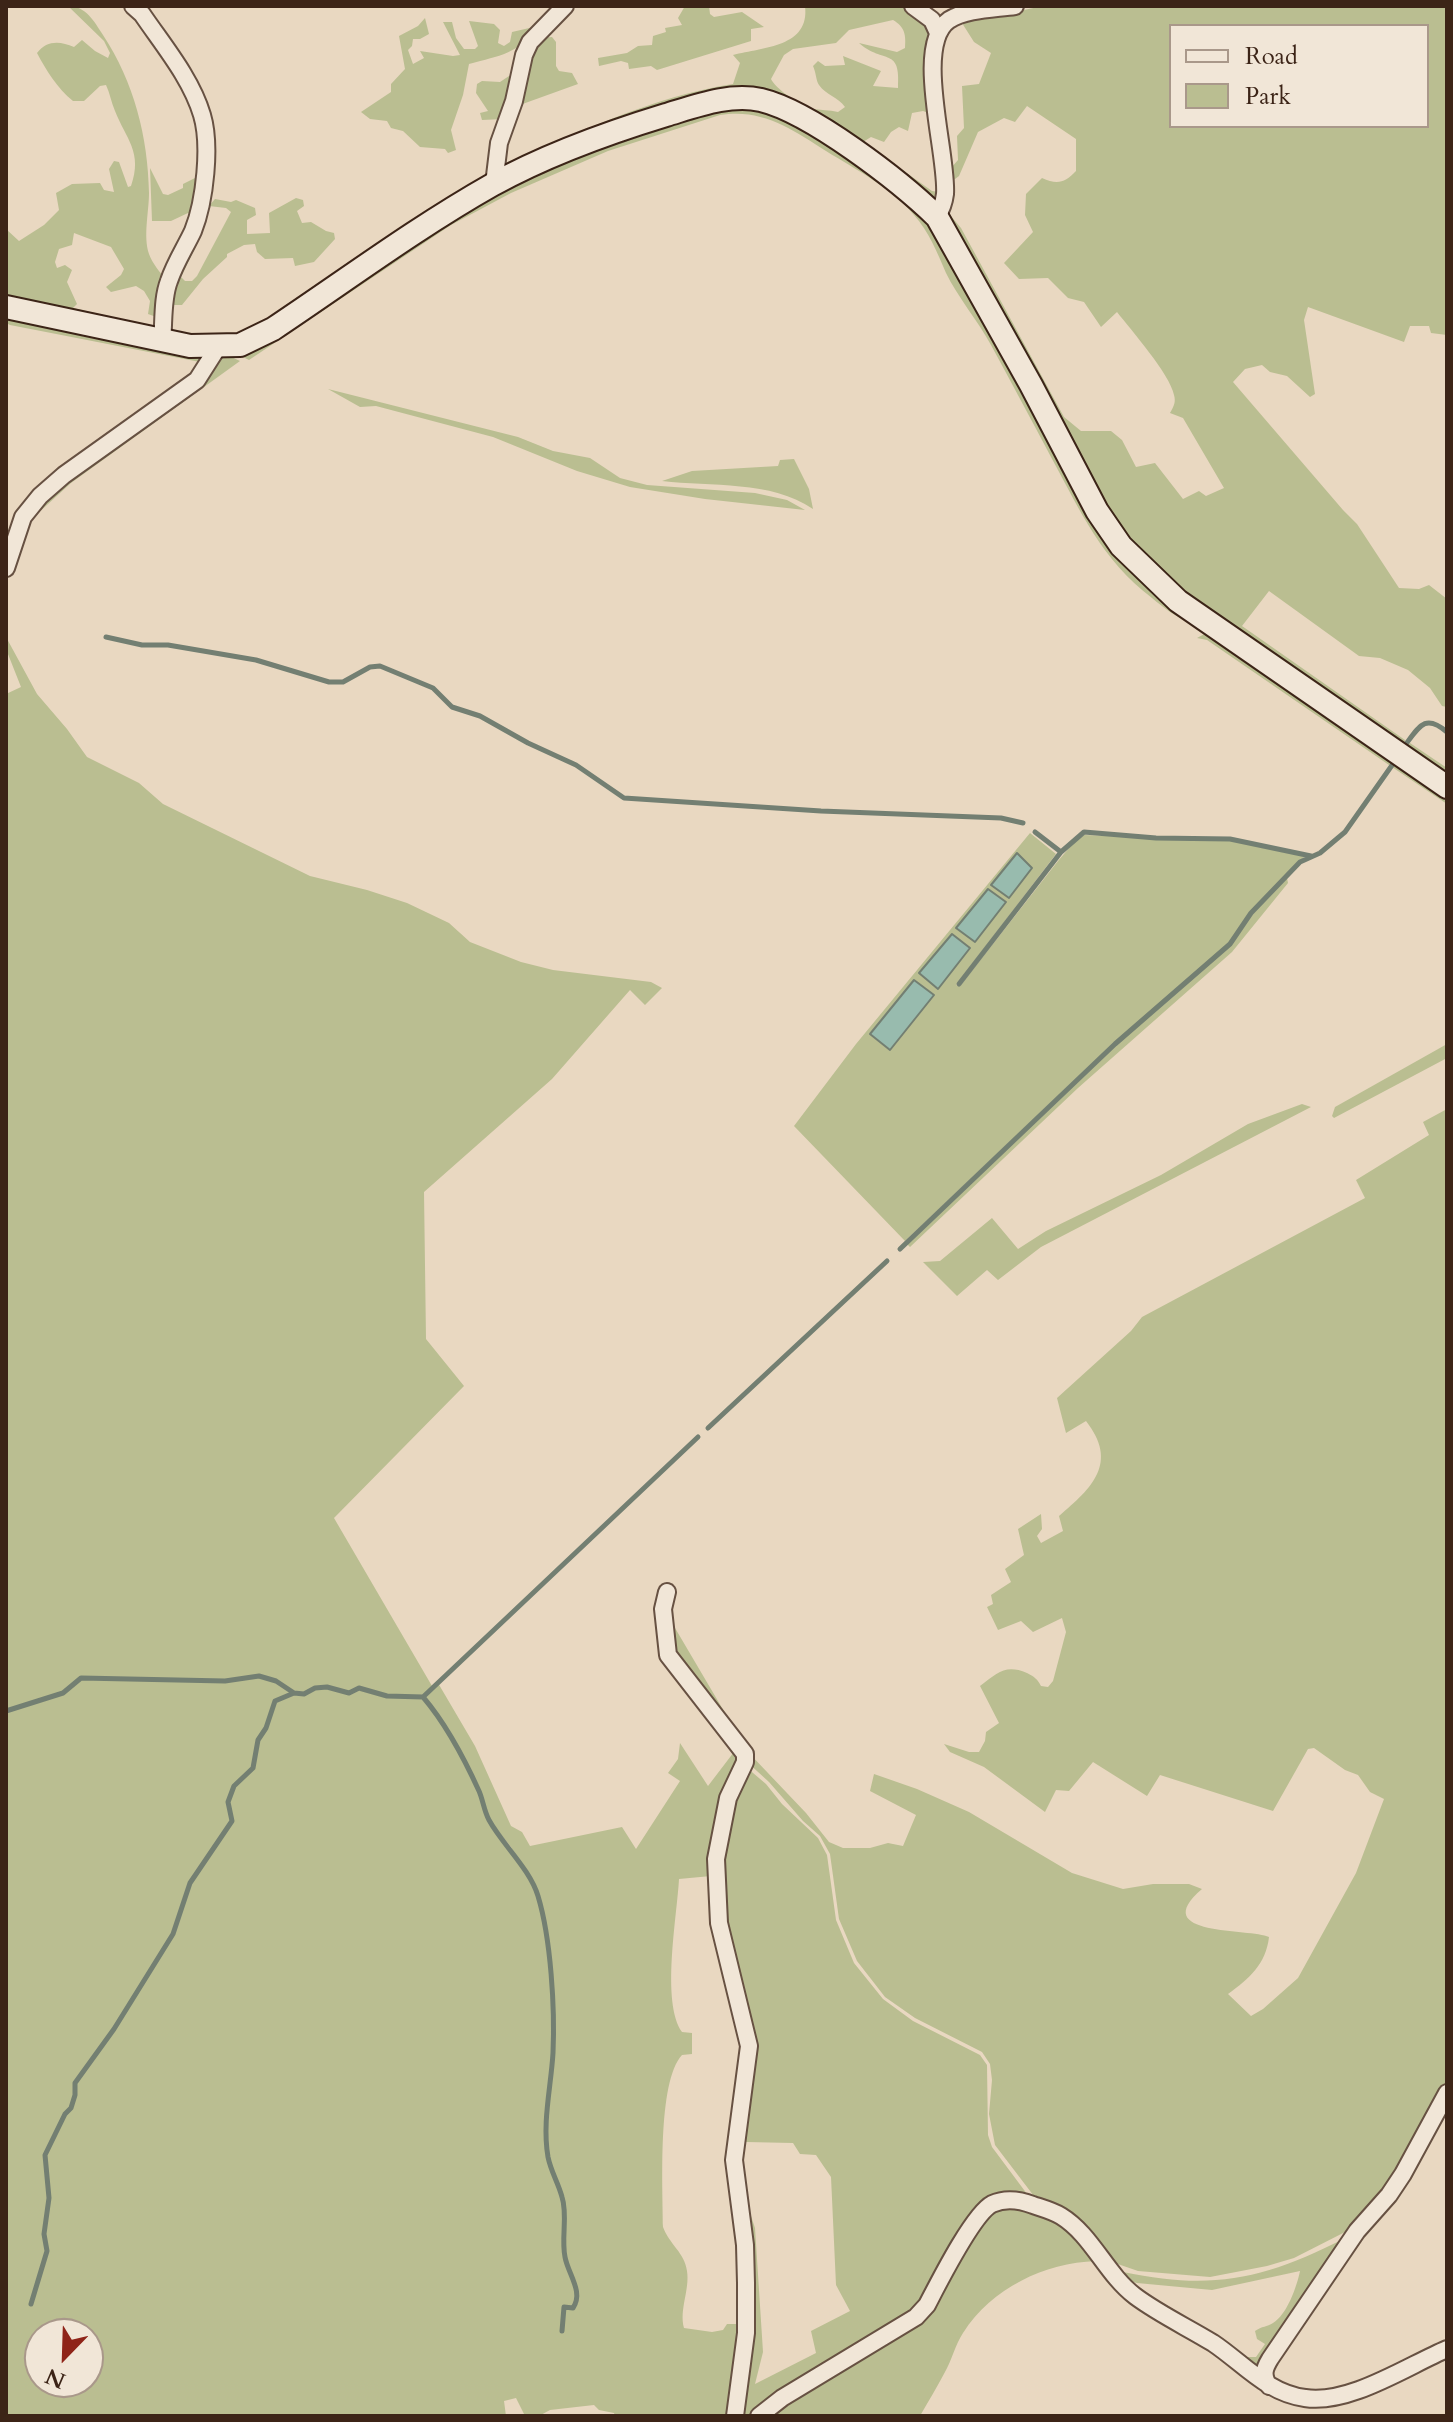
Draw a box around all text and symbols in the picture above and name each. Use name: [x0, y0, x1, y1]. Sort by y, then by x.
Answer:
legend: [1169, 24, 1429, 128]
text: Road: [1245, 40, 1298, 73]
text: Park: [1245, 80, 1291, 113]
north arrow: [24, 2318, 104, 2398]
text: N: [41, 2361, 70, 2396]

